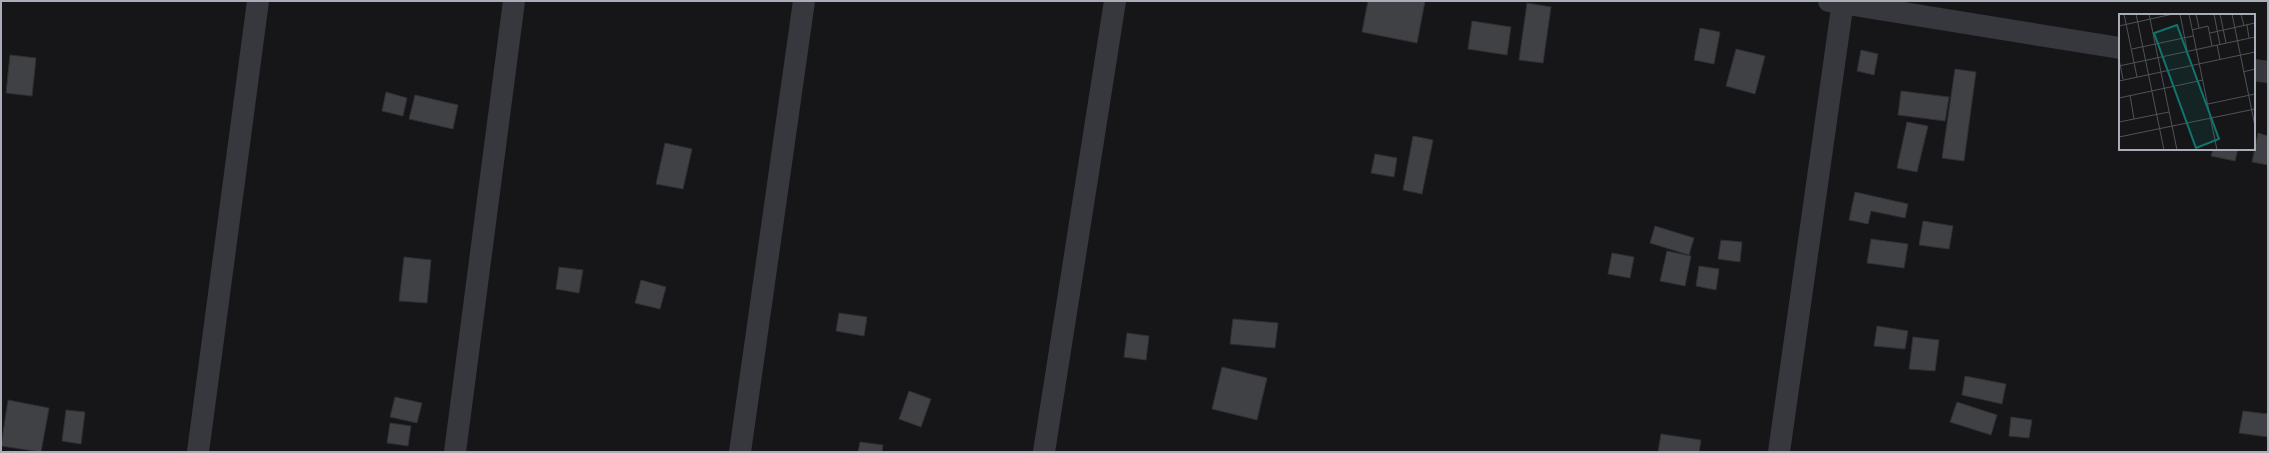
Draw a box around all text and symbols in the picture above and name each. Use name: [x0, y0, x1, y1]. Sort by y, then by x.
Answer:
inset map: [2119, 14, 2255, 150]

